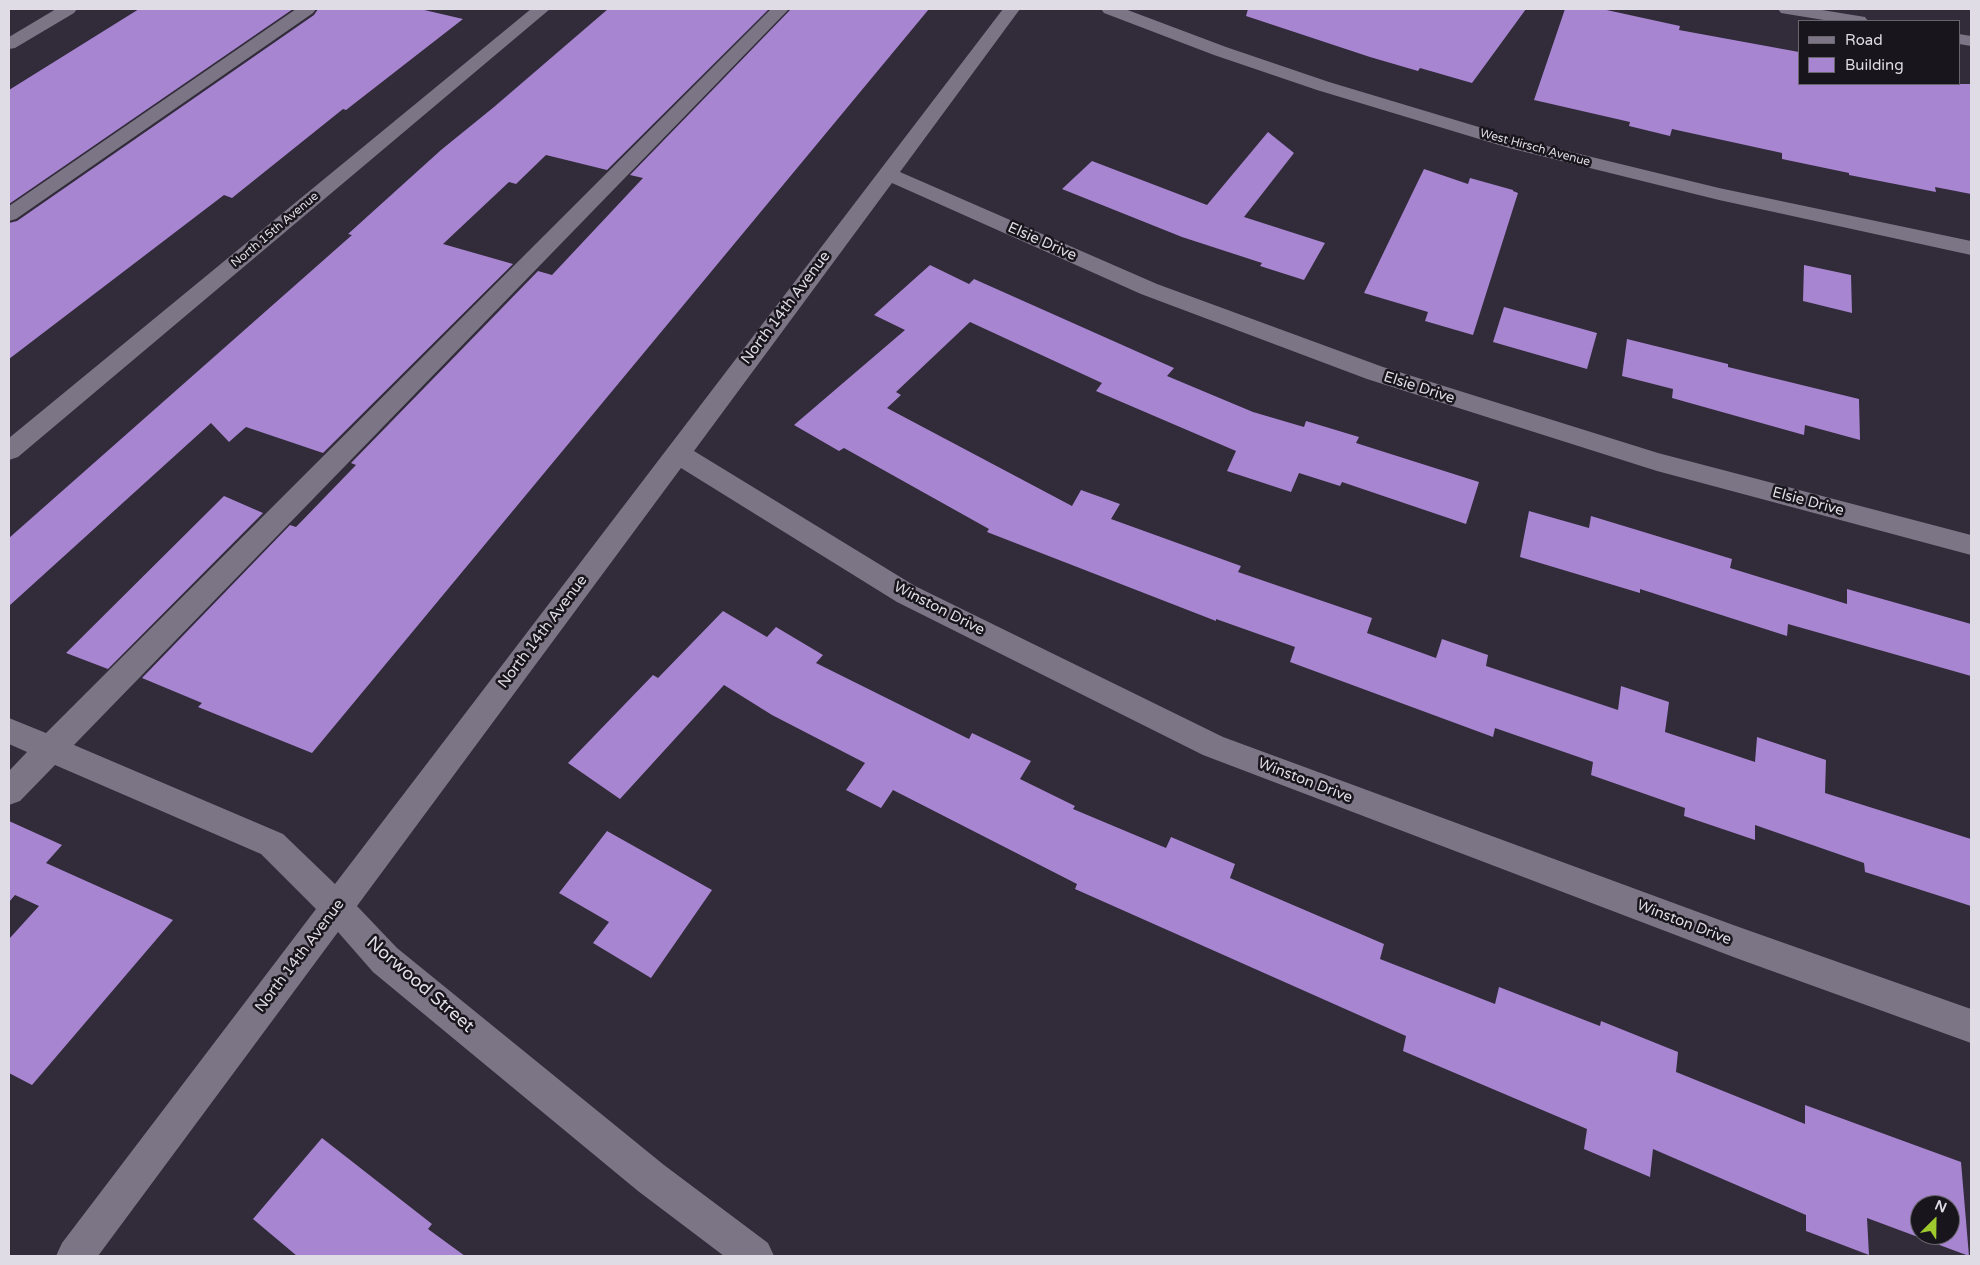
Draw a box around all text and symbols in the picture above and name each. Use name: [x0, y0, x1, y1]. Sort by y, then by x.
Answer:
legend: [1798, 20, 1960, 85]
text: Road: [1845, 31, 1883, 49]
text: Building: [1845, 56, 1904, 74]
street label: West Hirsch Avenue: [1478, 126, 1592, 170]
street label: North 15th Avenue: [228, 189, 322, 271]
street label: Elsie Drive: [1005, 219, 1079, 265]
street label: North 14th Avenue: [738, 248, 834, 368]
street label: Elsie Drive: [1381, 368, 1457, 408]
street label: Elsie Drive: [1770, 484, 1846, 520]
street label: North 14th Avenue: [495, 572, 591, 692]
street label: Winston Drive: [890, 578, 988, 640]
street label: Winston Drive: [1255, 755, 1355, 807]
street label: North 14th Avenue: [252, 896, 348, 1016]
street label: Winston Drive: [1634, 897, 1734, 949]
street label: Norwood Street: [362, 932, 478, 1038]
north arrow: [1910, 1195, 1960, 1245]
text: N: [1932, 1197, 1949, 1217]

